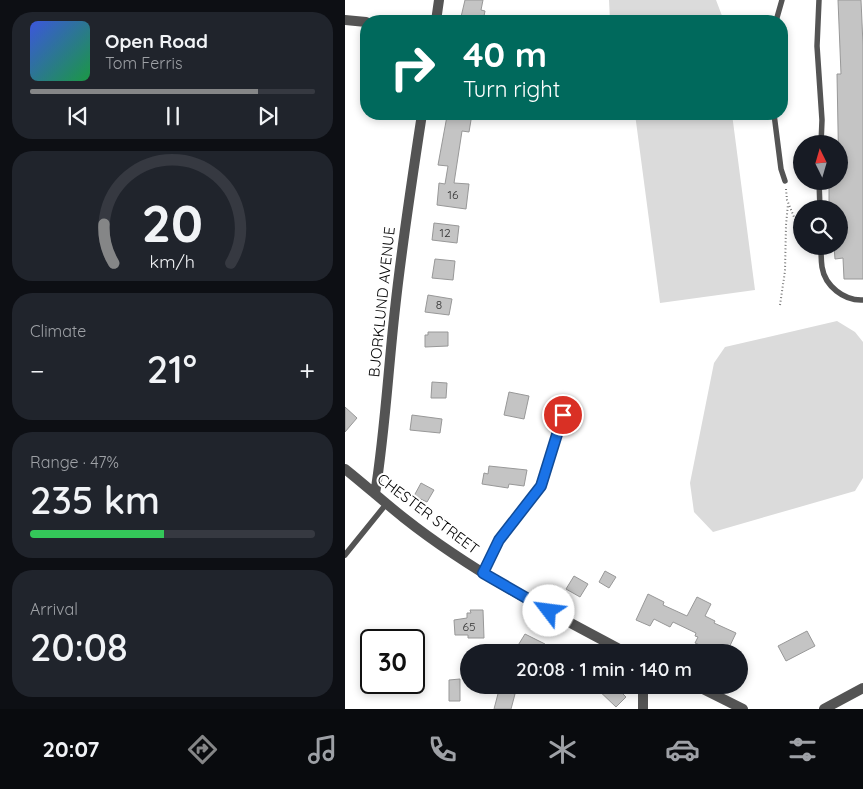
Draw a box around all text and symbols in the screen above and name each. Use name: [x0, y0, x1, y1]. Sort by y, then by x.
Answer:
text: Open Road: [105, 29, 208, 53]
text: 40 m: [463, 32, 547, 76]
icon: right: [380, 35, 445, 100]
text: Tom Ferris: [105, 53, 182, 73]
text: Turn right: [463, 75, 560, 103]
icon: previous: [64, 102, 92, 130]
icon: pause: [159, 102, 187, 130]
icon: next: [254, 102, 282, 130]
north arrow: [793, 135, 847, 190]
map controls: [793, 135, 848, 255]
house number: 16: [448, 187, 459, 202]
text: 20: [142, 190, 203, 255]
button: search: [793, 200, 848, 255]
house number: 12: [439, 225, 451, 240]
street label: BJORKLUND AVENUE: [364, 226, 399, 378]
text: km/h: [150, 250, 195, 272]
house number: 8: [436, 297, 442, 312]
text: Climate: [30, 321, 86, 341]
text: 21°: [147, 345, 197, 393]
text: −: [30, 353, 45, 388]
text: +: [299, 353, 315, 388]
pin: [542, 394, 584, 436]
icon: arrive: [549, 401, 577, 429]
text: Range · 47%: [30, 452, 119, 472]
street label: CHESTER STREET: [373, 469, 483, 558]
text: 235 km: [30, 476, 160, 524]
position arrow: [522, 584, 574, 636]
text: Arrival: [30, 599, 78, 619]
house number: 65: [463, 619, 476, 634]
text: 20:08: [30, 623, 128, 671]
speed limit sign: 30: [360, 629, 425, 694]
text: 20:08 · 1 min · 140 m: [516, 657, 692, 681]
icon: directions: [185, 732, 220, 767]
icon: music: [305, 732, 340, 767]
icon: phone: [425, 732, 460, 767]
icon: climate: [545, 732, 580, 767]
icon: car: [665, 732, 700, 767]
icon: filters: [785, 732, 820, 767]
text: 20:07: [43, 735, 99, 763]

